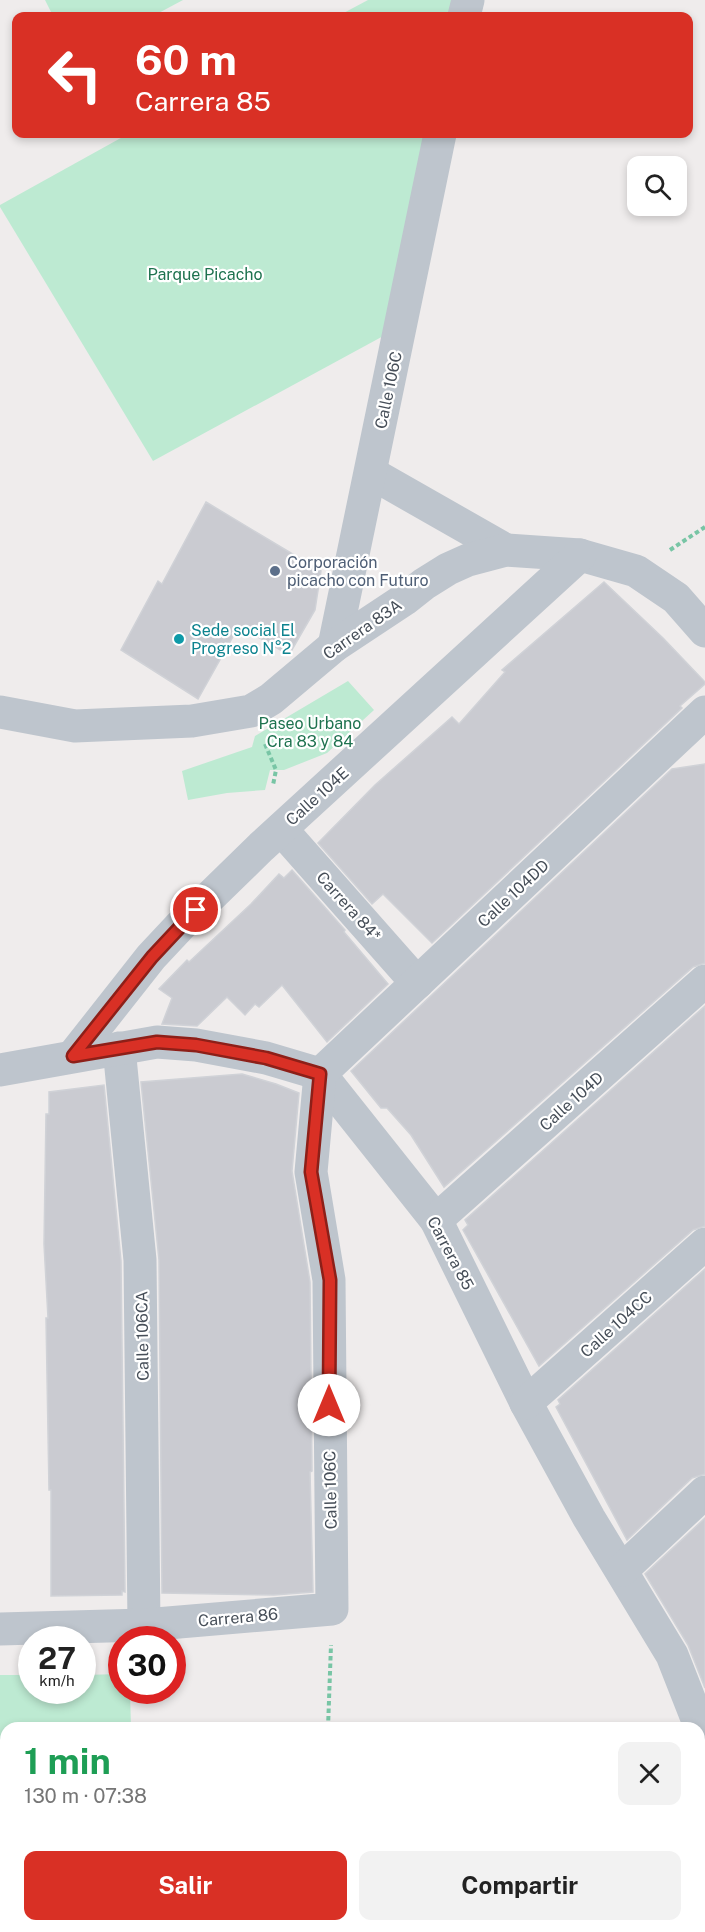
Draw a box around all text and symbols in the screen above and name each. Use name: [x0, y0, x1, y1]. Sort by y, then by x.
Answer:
text: 60 m: [135, 35, 237, 84]
icon: left: [36, 36, 114, 114]
text: Carrera 85: [135, 85, 271, 117]
map controls: [627, 156, 687, 216]
button: search: [627, 156, 687, 216]
park label: Parque Picacho: [147, 265, 263, 284]
street label: Calle 106C: [371, 350, 406, 431]
place label: Corporación picacho con Futuro: [287, 553, 429, 590]
marker: Corporación picacho con Futuro: [268, 564, 282, 578]
street label: Carrera 83A: [319, 595, 405, 663]
place label: Sede social El Progreso N°2: [191, 621, 295, 658]
marker: Sede social El Progreso N°2: [172, 632, 186, 646]
park label: Paseo Urbano Cra 83 y 84: [259, 714, 361, 751]
street label: Calle 104E: [282, 763, 353, 830]
street label: Calle 104DD: [474, 856, 553, 931]
street label: Carrera 84*: [313, 868, 385, 945]
pin: [170, 884, 221, 935]
icon: arrive: [179, 893, 212, 926]
street label: Calle 104D: [536, 1068, 607, 1135]
street label: Carrera 85: [423, 1213, 478, 1293]
street label: Calle 104CC: [577, 1287, 656, 1362]
street label: Calle 106CA: [132, 1291, 153, 1381]
position arrow: [297, 1373, 361, 1437]
street label: Calle 106C: [320, 1450, 341, 1530]
street label: Carrera 86: [197, 1605, 279, 1630]
speed limit sign: 30: [108, 1626, 186, 1704]
text: 27: [38, 1640, 76, 1676]
text: km/h: [39, 1672, 75, 1689]
text: 1 min: [24, 1740, 111, 1782]
button: close: [618, 1742, 681, 1805]
text: 130 m · 07:38: [24, 1784, 147, 1808]
button: Salir: [24, 1851, 347, 1920]
button: Compartir: [359, 1851, 681, 1920]

